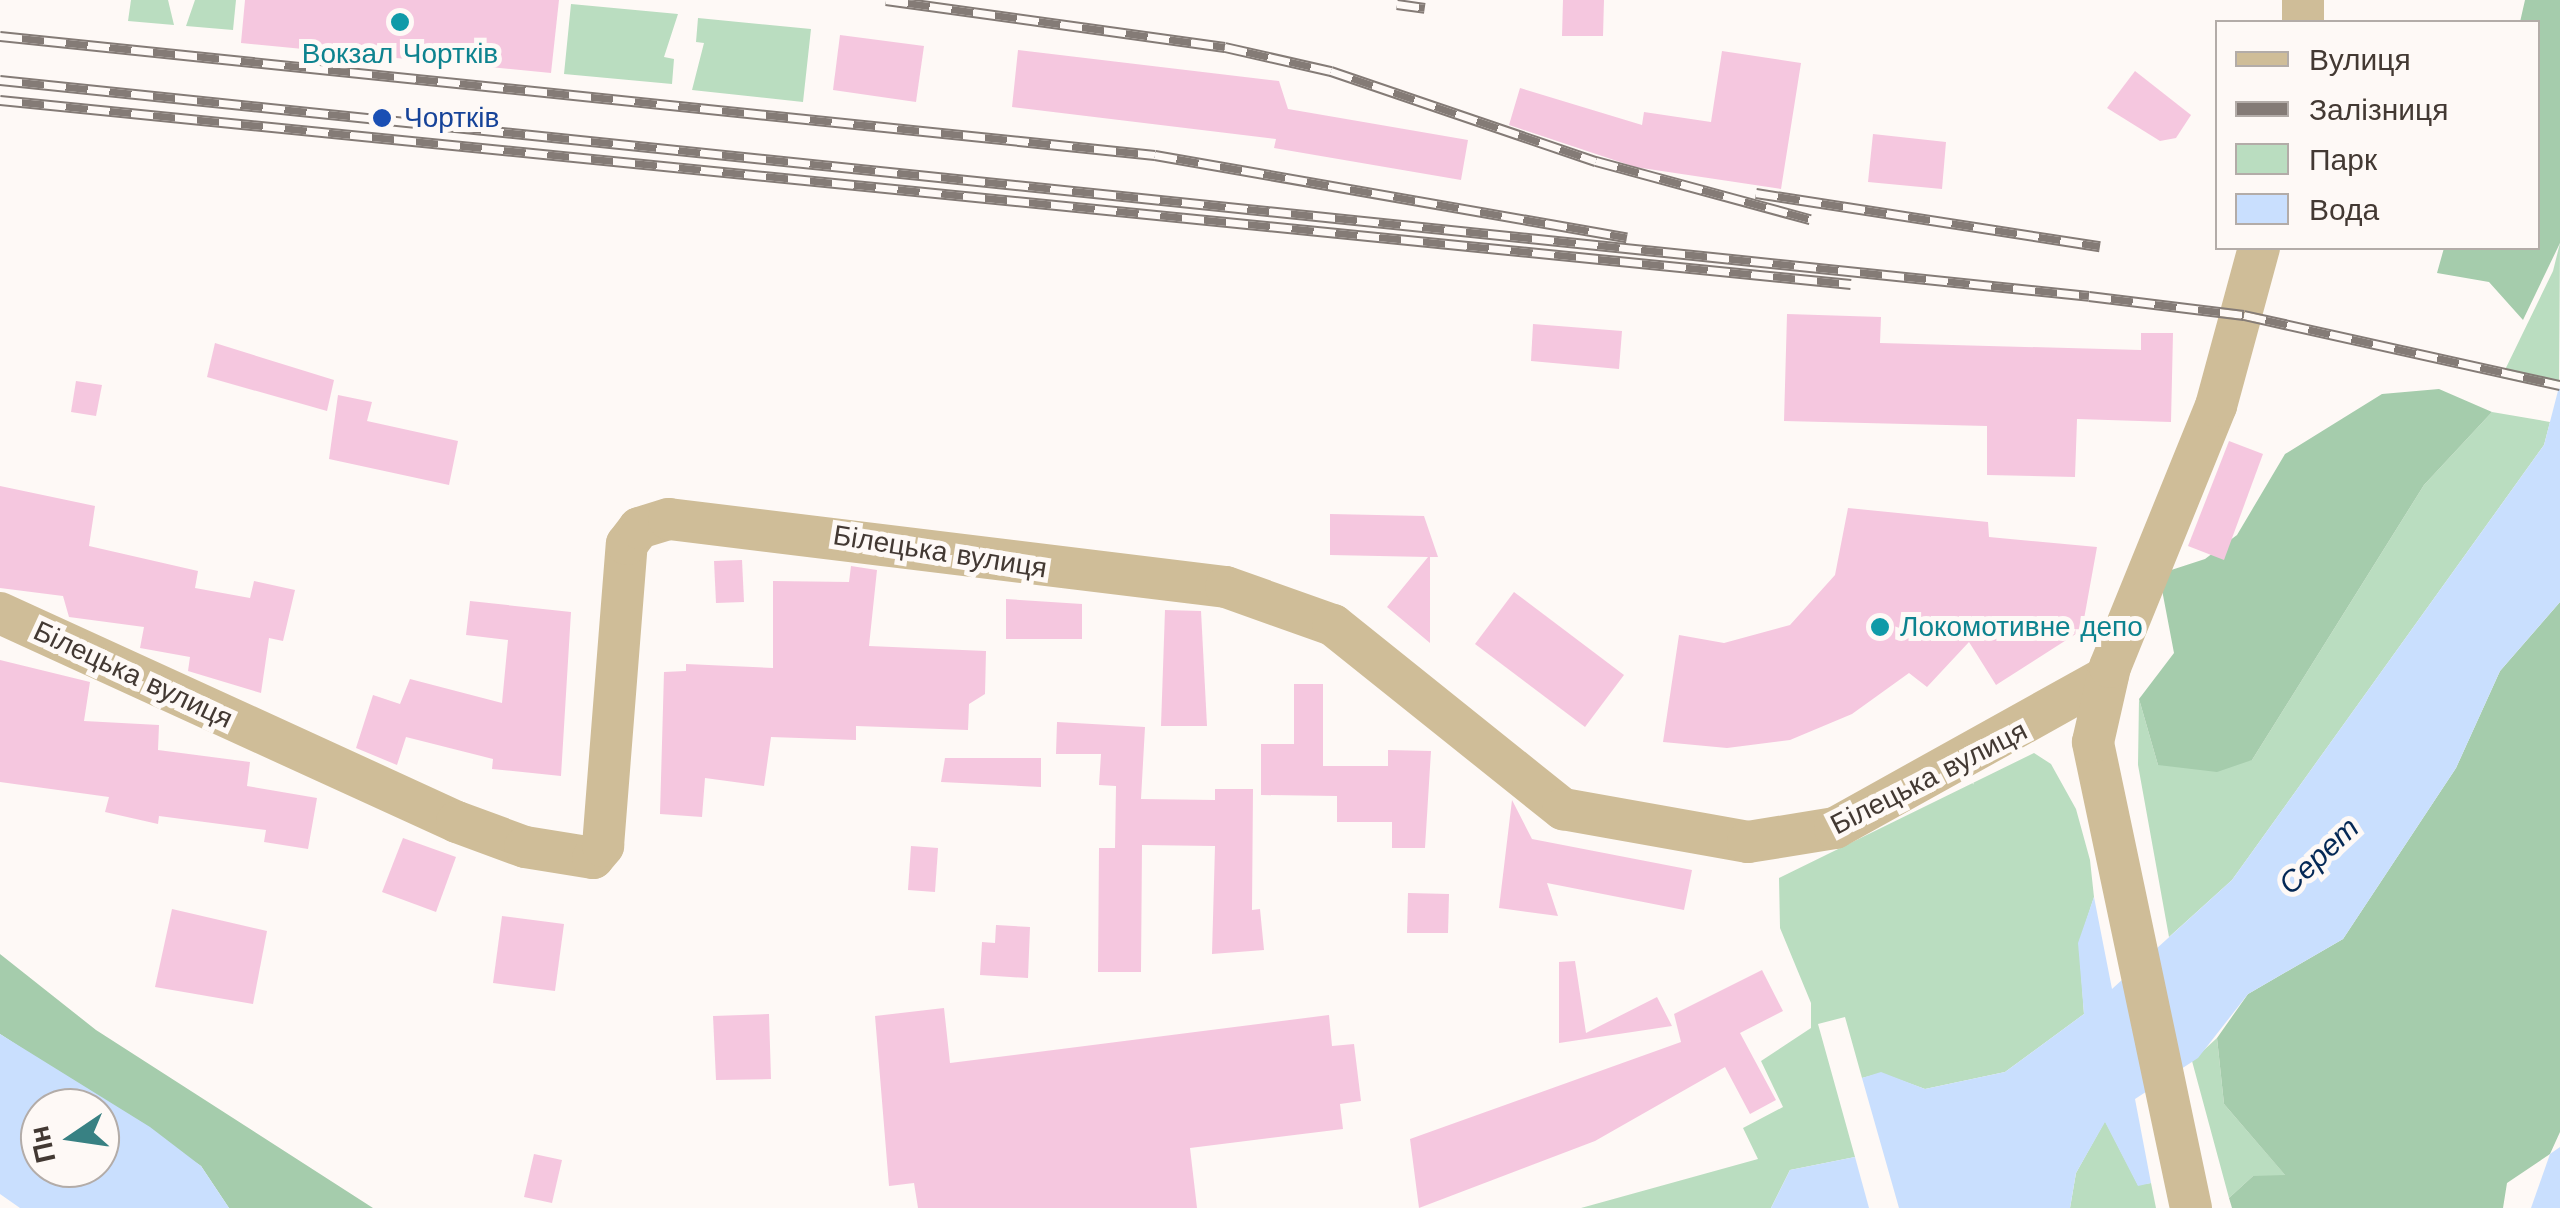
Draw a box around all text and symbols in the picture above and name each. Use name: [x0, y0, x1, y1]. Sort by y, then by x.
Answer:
marker: Вокзал Чортків: [389, 11, 411, 33]
legend: [2215, 20, 2540, 250]
place label: Вокзал Чортків: [302, 37, 498, 71]
text: Вулиця: [2309, 42, 2411, 77]
text: Залізниця: [2309, 92, 2448, 127]
place label: Чортків: [404, 101, 499, 135]
marker: Чортків: [369, 105, 395, 131]
text: Парк: [2309, 142, 2377, 177]
text: Вода: [2309, 192, 2379, 227]
street label: Білецька вулиця: [831, 519, 1049, 585]
place label: Локомотивне депо: [1900, 610, 2143, 644]
street label: Білецька вулиця: [28, 614, 238, 736]
marker: Локомотивне депо: [1869, 616, 1891, 638]
street label: Білецька вулиця: [1825, 714, 2033, 842]
water label: Серет: [2271, 810, 2367, 902]
north arrow: [20, 1088, 120, 1188]
text: Пн: [22, 1123, 62, 1166]

